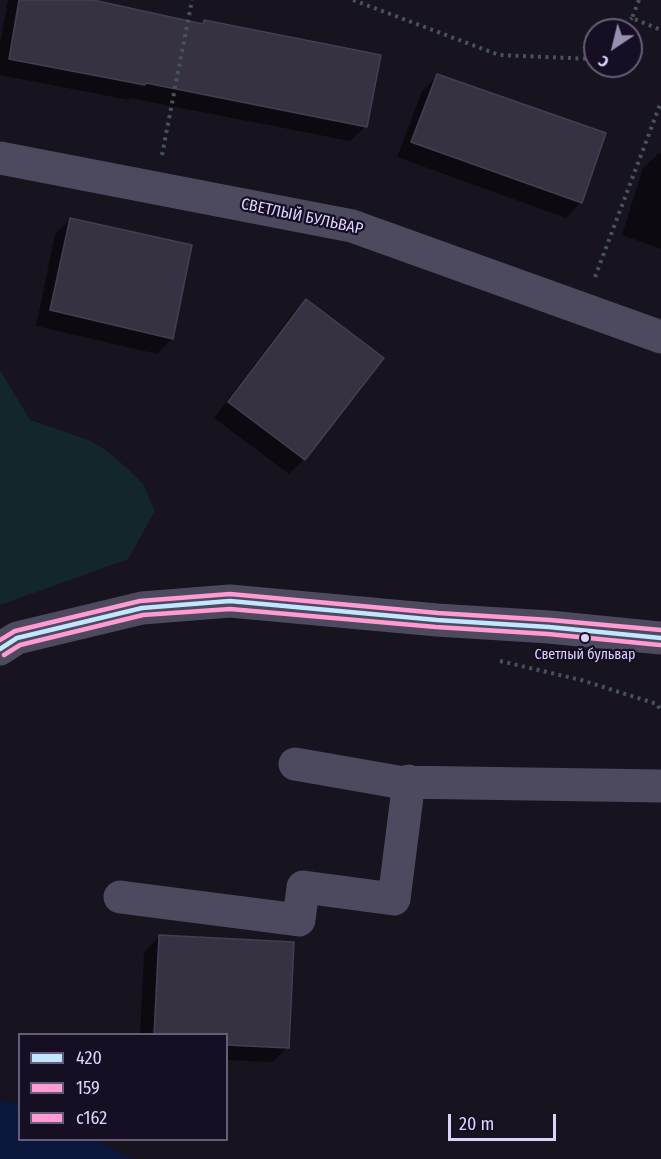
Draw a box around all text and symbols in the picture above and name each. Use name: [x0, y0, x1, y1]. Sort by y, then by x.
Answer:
north arrow: [583, 18, 643, 78]
text: С: [595, 51, 612, 72]
street label: СВЕТЛЫЙ БУЛЬВАР: [239, 195, 365, 239]
marker: Светлый бульвар: [579, 632, 591, 644]
place label: Светлый бульвар: [534, 647, 636, 663]
legend: [18, 1033, 228, 1141]
text: 420: [76, 1047, 102, 1069]
text: 159: [76, 1077, 100, 1099]
scale bar: [451, 1102, 559, 1140]
text: с162: [76, 1107, 107, 1129]
text: 20 m: [459, 1113, 494, 1135]

